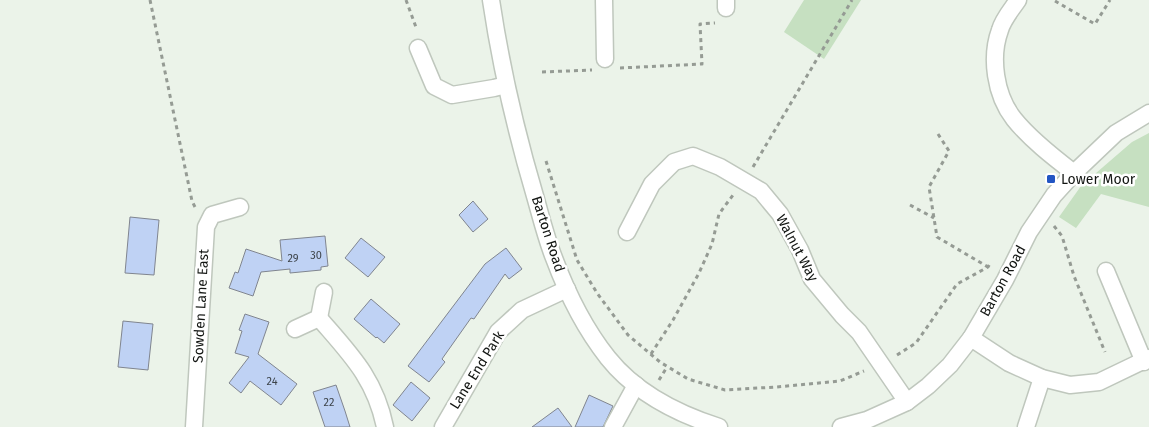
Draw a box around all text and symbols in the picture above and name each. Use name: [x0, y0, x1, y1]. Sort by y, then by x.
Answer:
place label: Lower Moor: [1061, 171, 1136, 188]
marker: Lower Moor: [1045, 173, 1057, 185]
street label: Barton Road: [528, 194, 568, 274]
street label: Walnut Way: [772, 212, 822, 284]
street label: Barton Road: [976, 242, 1030, 320]
street label: Sowden Lane East: [190, 248, 213, 363]
house number: 30: [310, 249, 322, 262]
house number: 29: [287, 252, 299, 265]
street label: Lane End Park: [446, 327, 508, 412]
house number: 24: [267, 375, 278, 388]
house number: 22: [324, 396, 334, 409]

